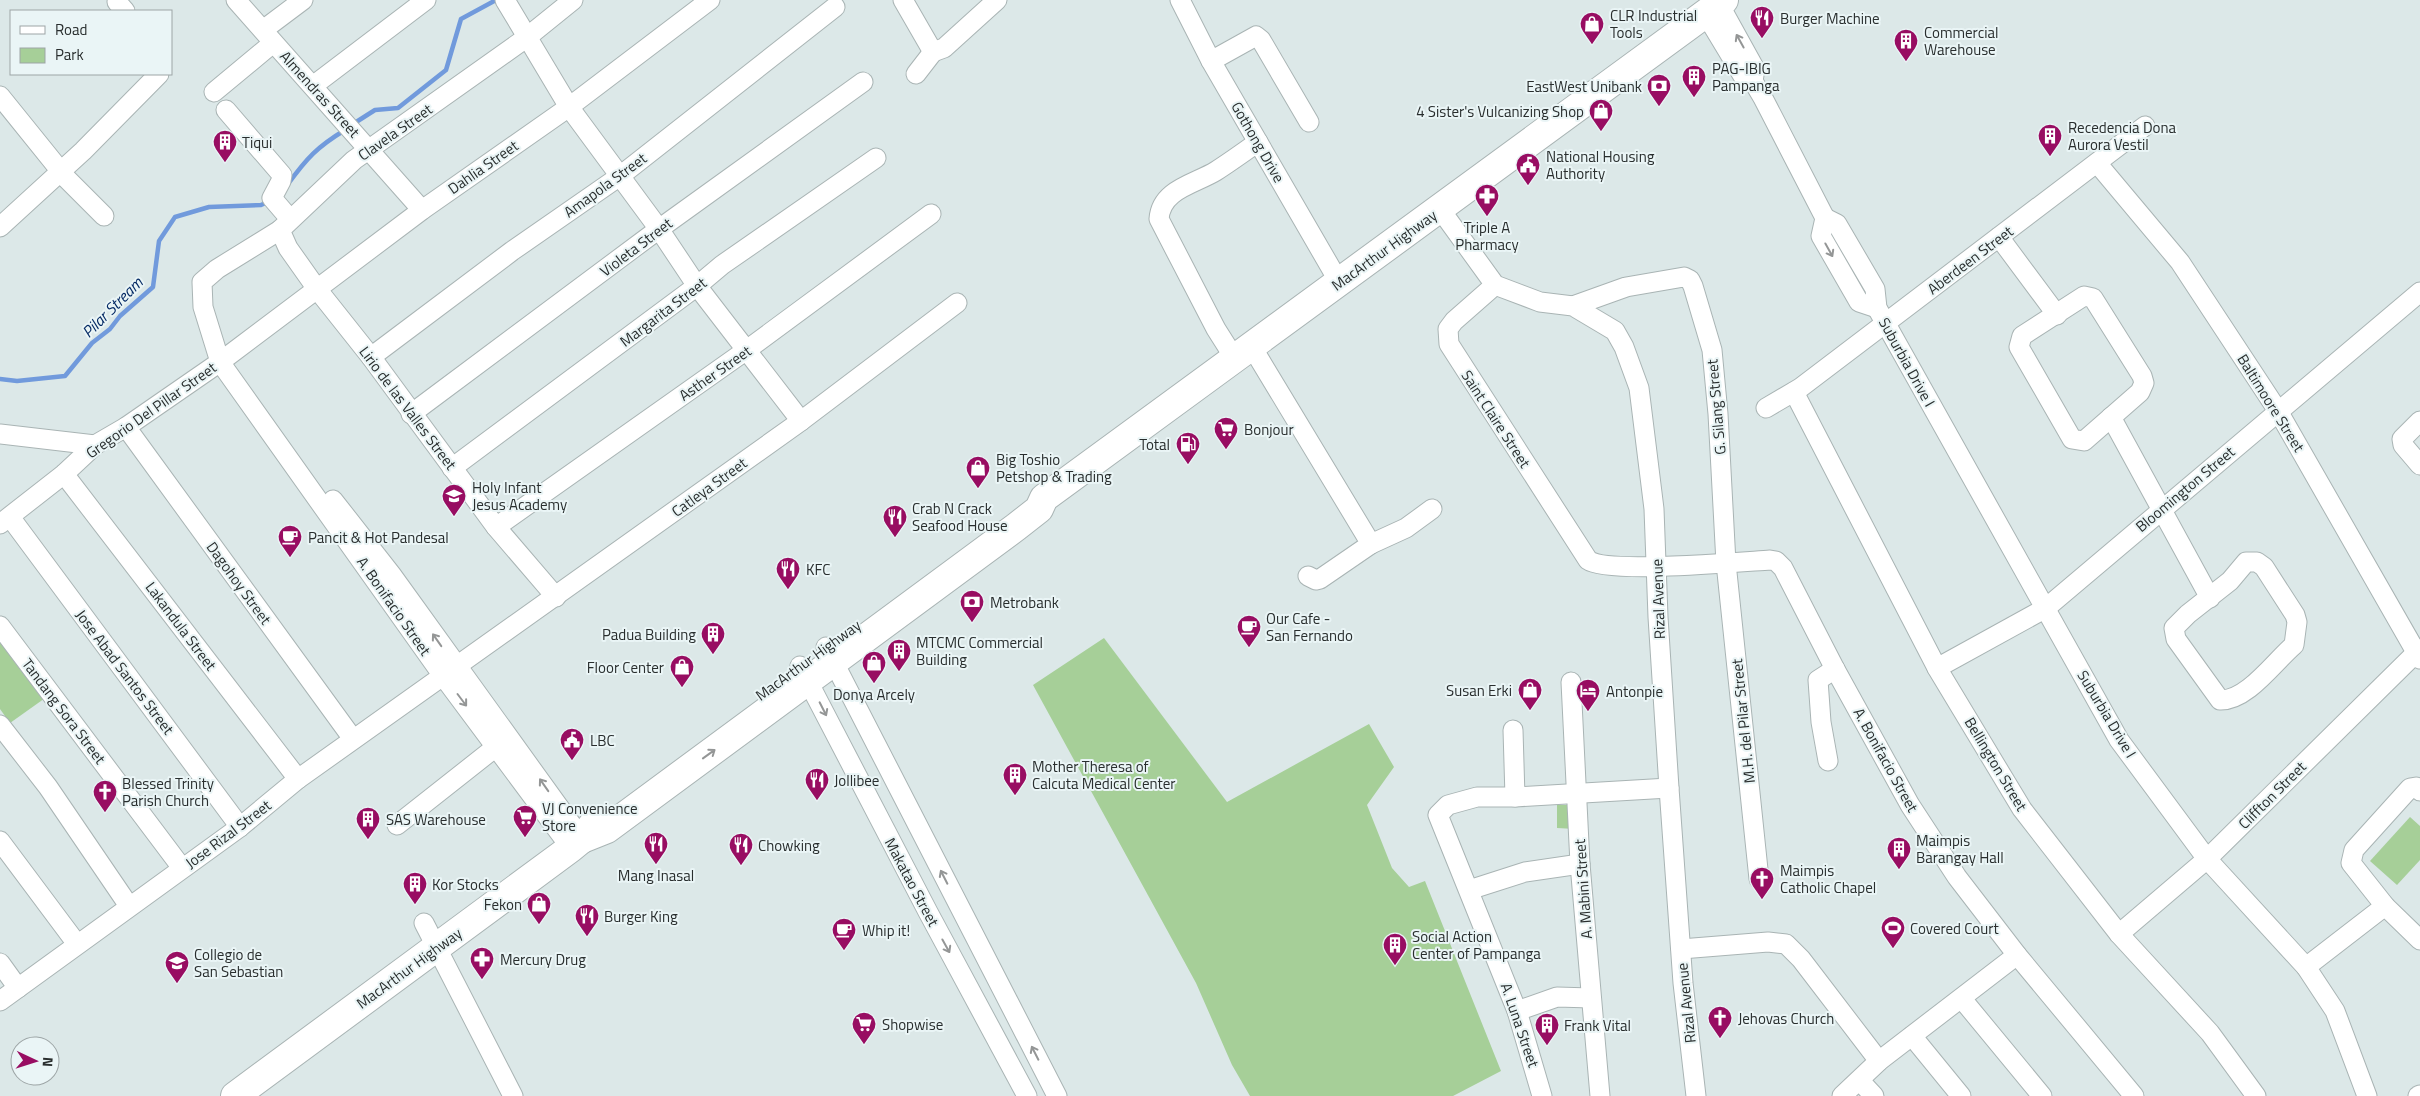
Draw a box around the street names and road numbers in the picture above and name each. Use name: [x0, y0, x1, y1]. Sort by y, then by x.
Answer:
street label: Almendras Street: [275, 45, 366, 143]
street label: Clavela Street: [353, 97, 438, 166]
street label: Gothong Drive: [1225, 97, 1291, 187]
street label: Dahlia Street: [443, 134, 524, 200]
street label: Amapola Street: [559, 147, 652, 223]
street label: MacArthur Highway: [1326, 204, 1442, 296]
street label: Violeta Street: [595, 212, 678, 282]
street label: Aberdeen Street: [1922, 220, 2018, 300]
street label: Margarita Street: [615, 271, 712, 352]
street label: Suburbia Drive I: [1873, 313, 1941, 411]
street label: Asther Street: [674, 339, 757, 407]
street label: Lirio de las Valles Street: [354, 341, 463, 475]
street label: Baltimoore Street: [2232, 350, 2311, 457]
street label: Gregorio Del Pillar Street: [81, 356, 222, 464]
street label: G. Silang Street: [1700, 357, 1732, 456]
street label: Saint Claire Street: [1456, 366, 1537, 473]
street label: Bloomington Street: [2130, 440, 2240, 537]
street label: Catleya Street: [666, 451, 752, 522]
street label: Dagohoy Street: [201, 537, 277, 630]
street label: A. Bonifacio Street: [351, 552, 437, 661]
street label: Rizal Avenue: [1645, 558, 1671, 640]
street label: Lakandula Street: [140, 577, 223, 676]
street label: Jose Abad Santos Street: [70, 605, 180, 740]
street label: MacArthur Highway: [750, 614, 866, 706]
street label: Tandang Sora Street: [16, 653, 112, 769]
street label: M.H. del Pilar Street: [1725, 657, 1761, 784]
street label: Suburbia Drive I: [2072, 666, 2142, 762]
street label: A. Bonifacio Street: [1848, 704, 1925, 817]
street label: Bellington Street: [1959, 713, 2034, 816]
street label: Cliffton Street: [2233, 755, 2312, 834]
street label: Jose Rizal Street: [180, 794, 276, 874]
street label: Makatao Street: [879, 834, 945, 931]
street label: A. Mabini Street: [1568, 838, 1598, 940]
street label: MacArthur Highway: [351, 922, 467, 1014]
street label: Rizal Avenue: [1670, 962, 1702, 1044]
street label: A. Luna Street: [1495, 980, 1545, 1071]

